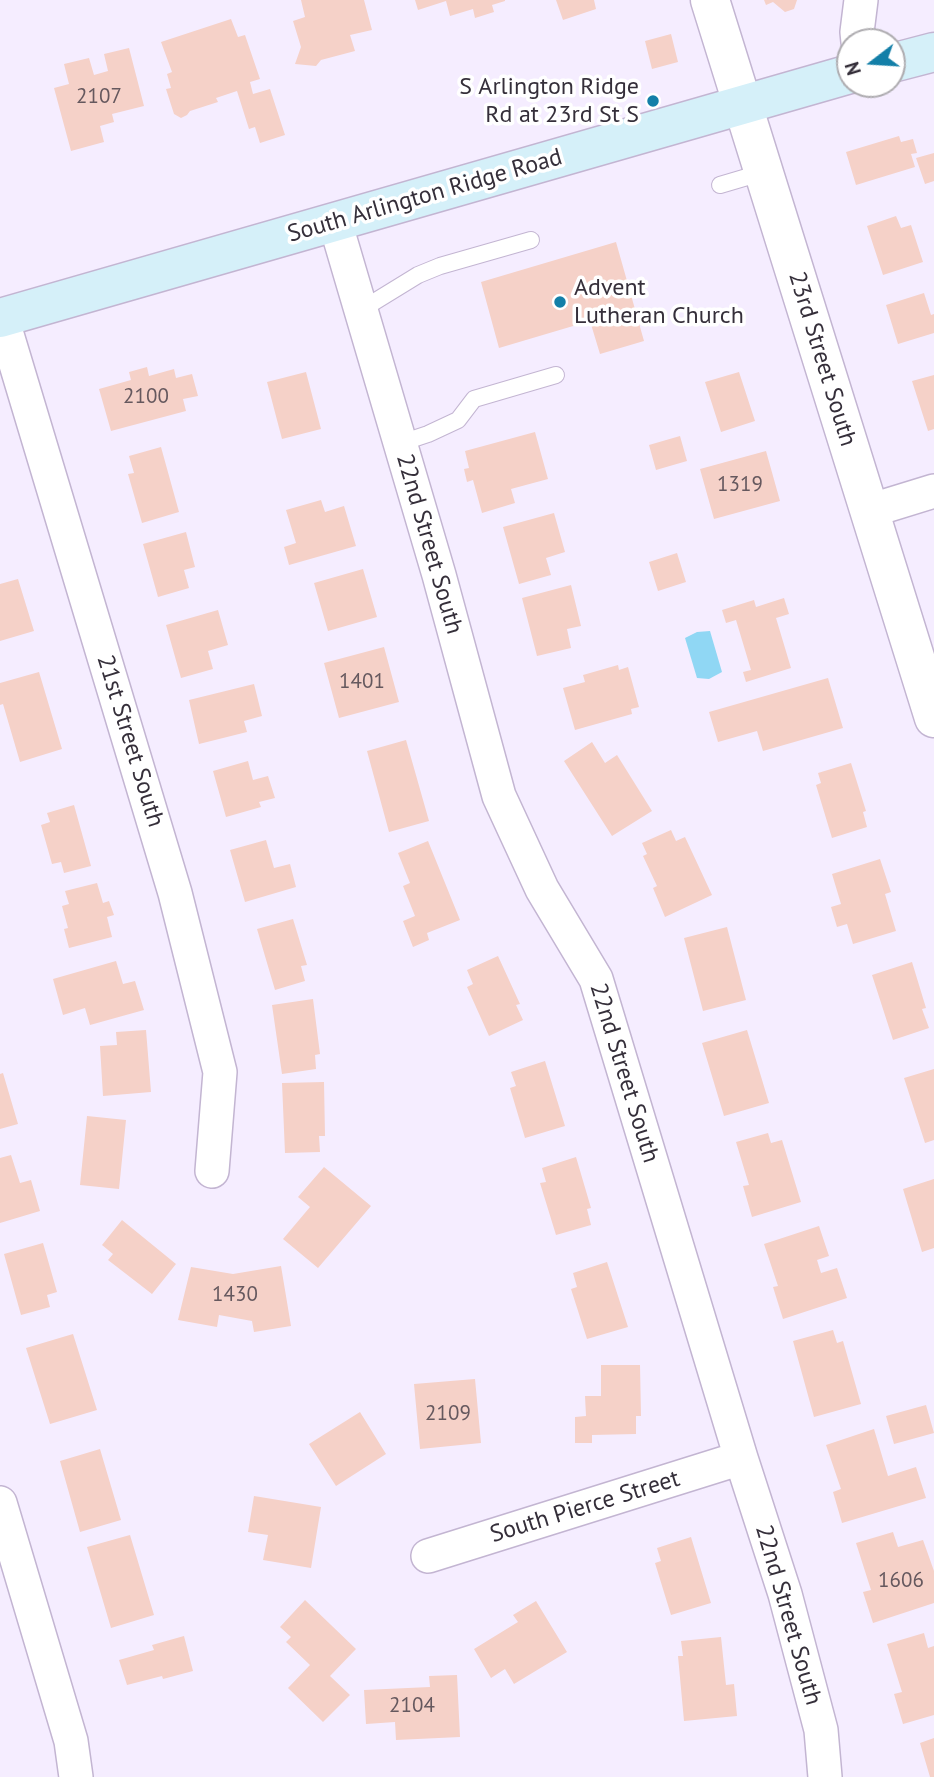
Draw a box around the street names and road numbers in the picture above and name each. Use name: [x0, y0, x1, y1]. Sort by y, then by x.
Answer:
street label: South Arlington Ridge Road: [285, 143, 565, 249]
street label: 23rd Street South: [782, 268, 862, 450]
street label: 22nd Street South: [390, 451, 468, 637]
street label: 21st Street South: [90, 652, 170, 830]
street label: 22nd Street South: [583, 980, 665, 1166]
street label: South Pierce Street: [487, 1464, 683, 1550]
street label: 22nd Street South: [749, 1522, 827, 1708]

